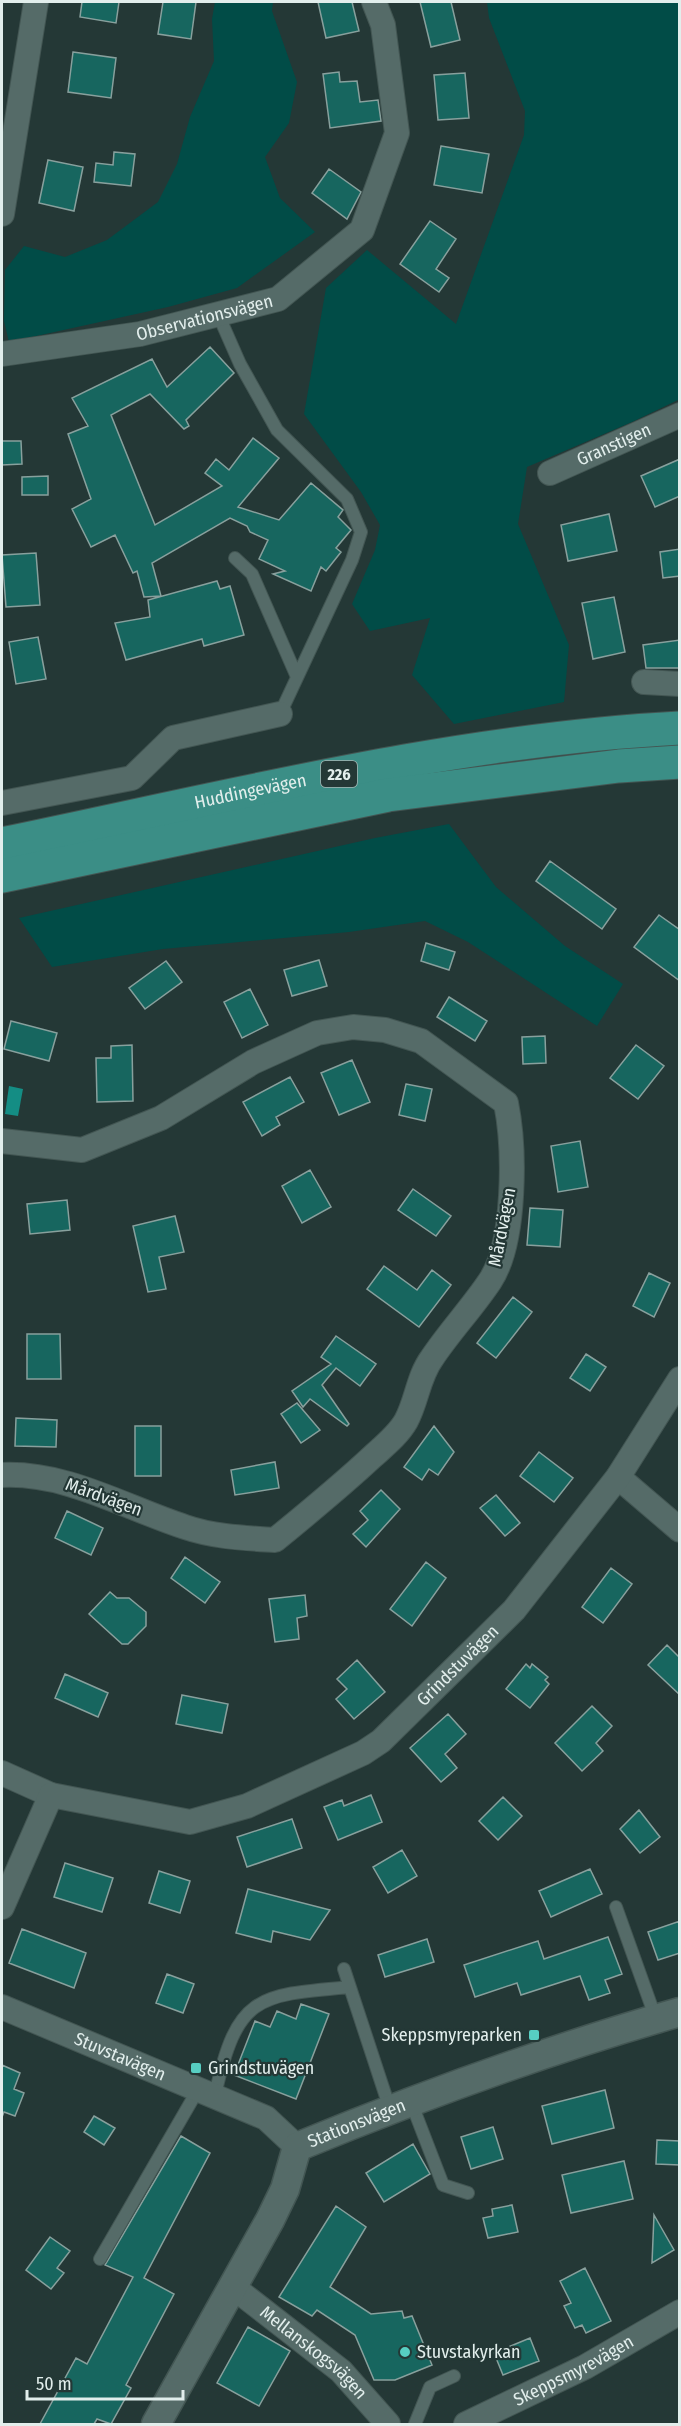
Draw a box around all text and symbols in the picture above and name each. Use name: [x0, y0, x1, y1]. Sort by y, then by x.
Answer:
street label: Observationsvägen: [134, 290, 275, 346]
street label: Granstigen: [573, 418, 655, 471]
road number: 226: [321, 761, 357, 787]
street label: Huddingevägen: [192, 769, 308, 814]
street label: Mårdvägen: [484, 1186, 520, 1268]
street label: Mårdvägen: [63, 1473, 145, 1521]
street label: Grindstuvägen: [412, 1620, 503, 1711]
place label: Skeppsmyreparken: [382, 2024, 522, 2046]
street label: Stuvstavägen: [71, 2028, 169, 2086]
marker: Skeppsmyreparken: [527, 2028, 541, 2042]
place label: Grindstuvägen: [208, 2057, 314, 2079]
marker: Grindstuvägen: [189, 2061, 203, 2075]
street label: Stationsvägen: [304, 2094, 409, 2152]
street label: Mellanskogsvägen: [256, 2301, 372, 2404]
street label: Skeppsmyrevägen: [510, 2330, 637, 2411]
place label: Stuvstakyrkan: [417, 2341, 521, 2363]
marker: Stuvstakyrkan: [398, 2345, 412, 2359]
scale bar: [27, 2363, 183, 2401]
text: 50 m: [36, 2373, 72, 2395]

